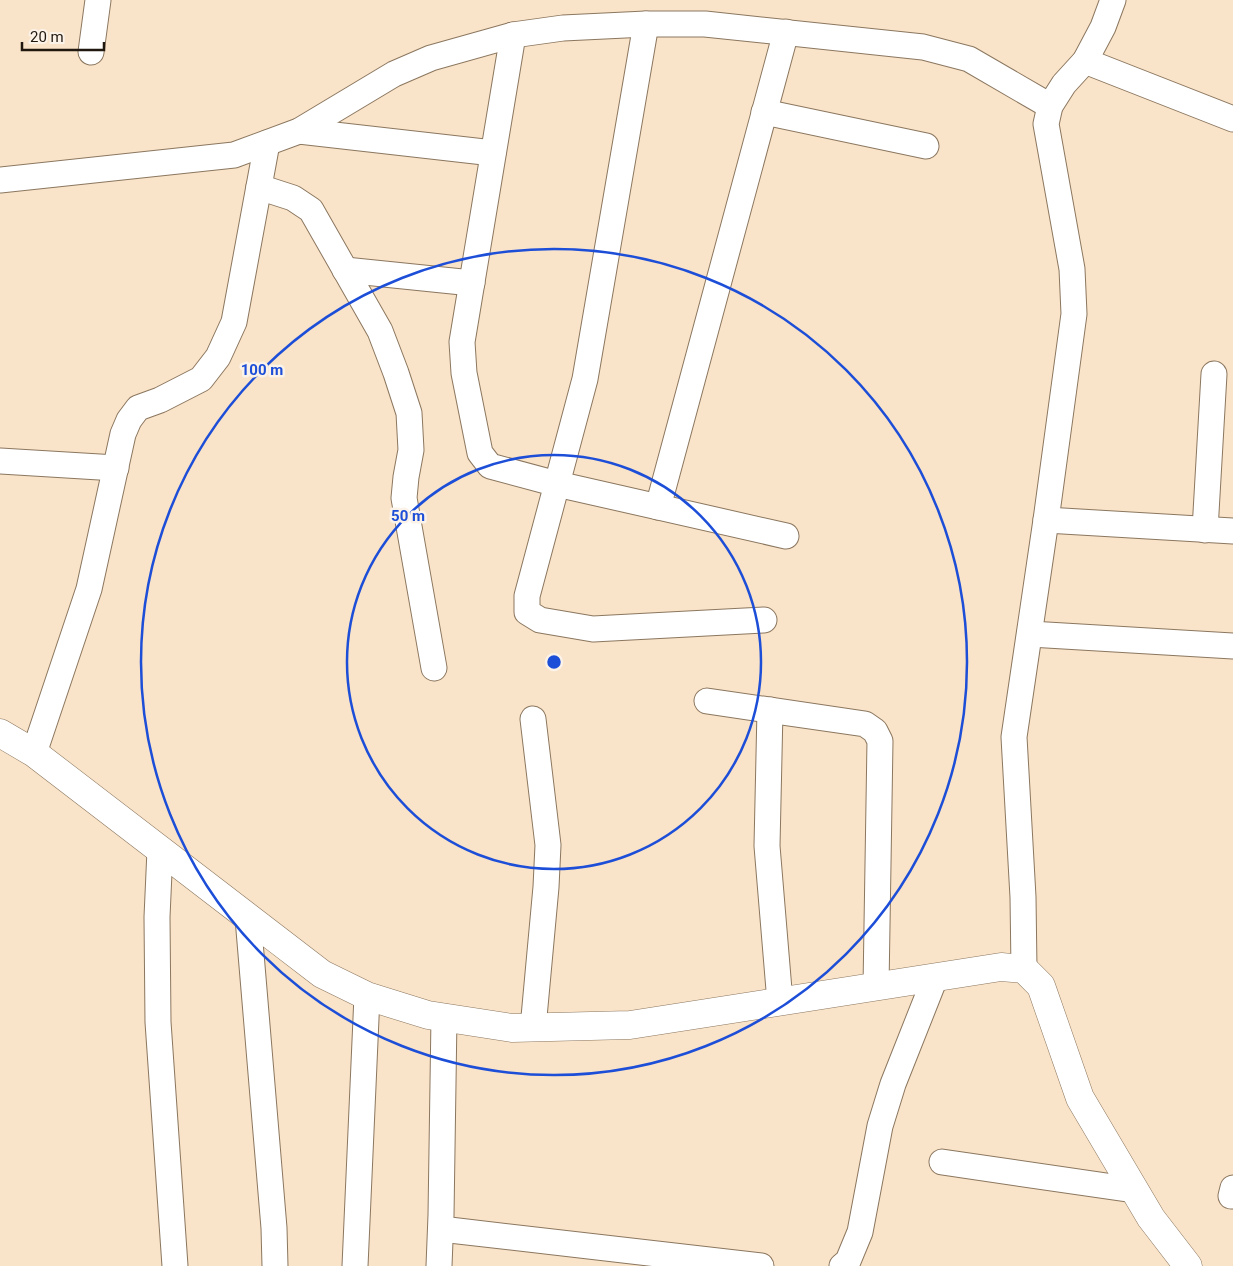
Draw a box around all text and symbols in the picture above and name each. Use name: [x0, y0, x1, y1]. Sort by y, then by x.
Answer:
scale bar: [22, 20, 105, 52]
text: 20 m: [30, 28, 64, 46]
text: 100 m: [241, 361, 283, 379]
text: 50 m: [391, 507, 425, 525]
centre of rings: [545, 653, 563, 671]

